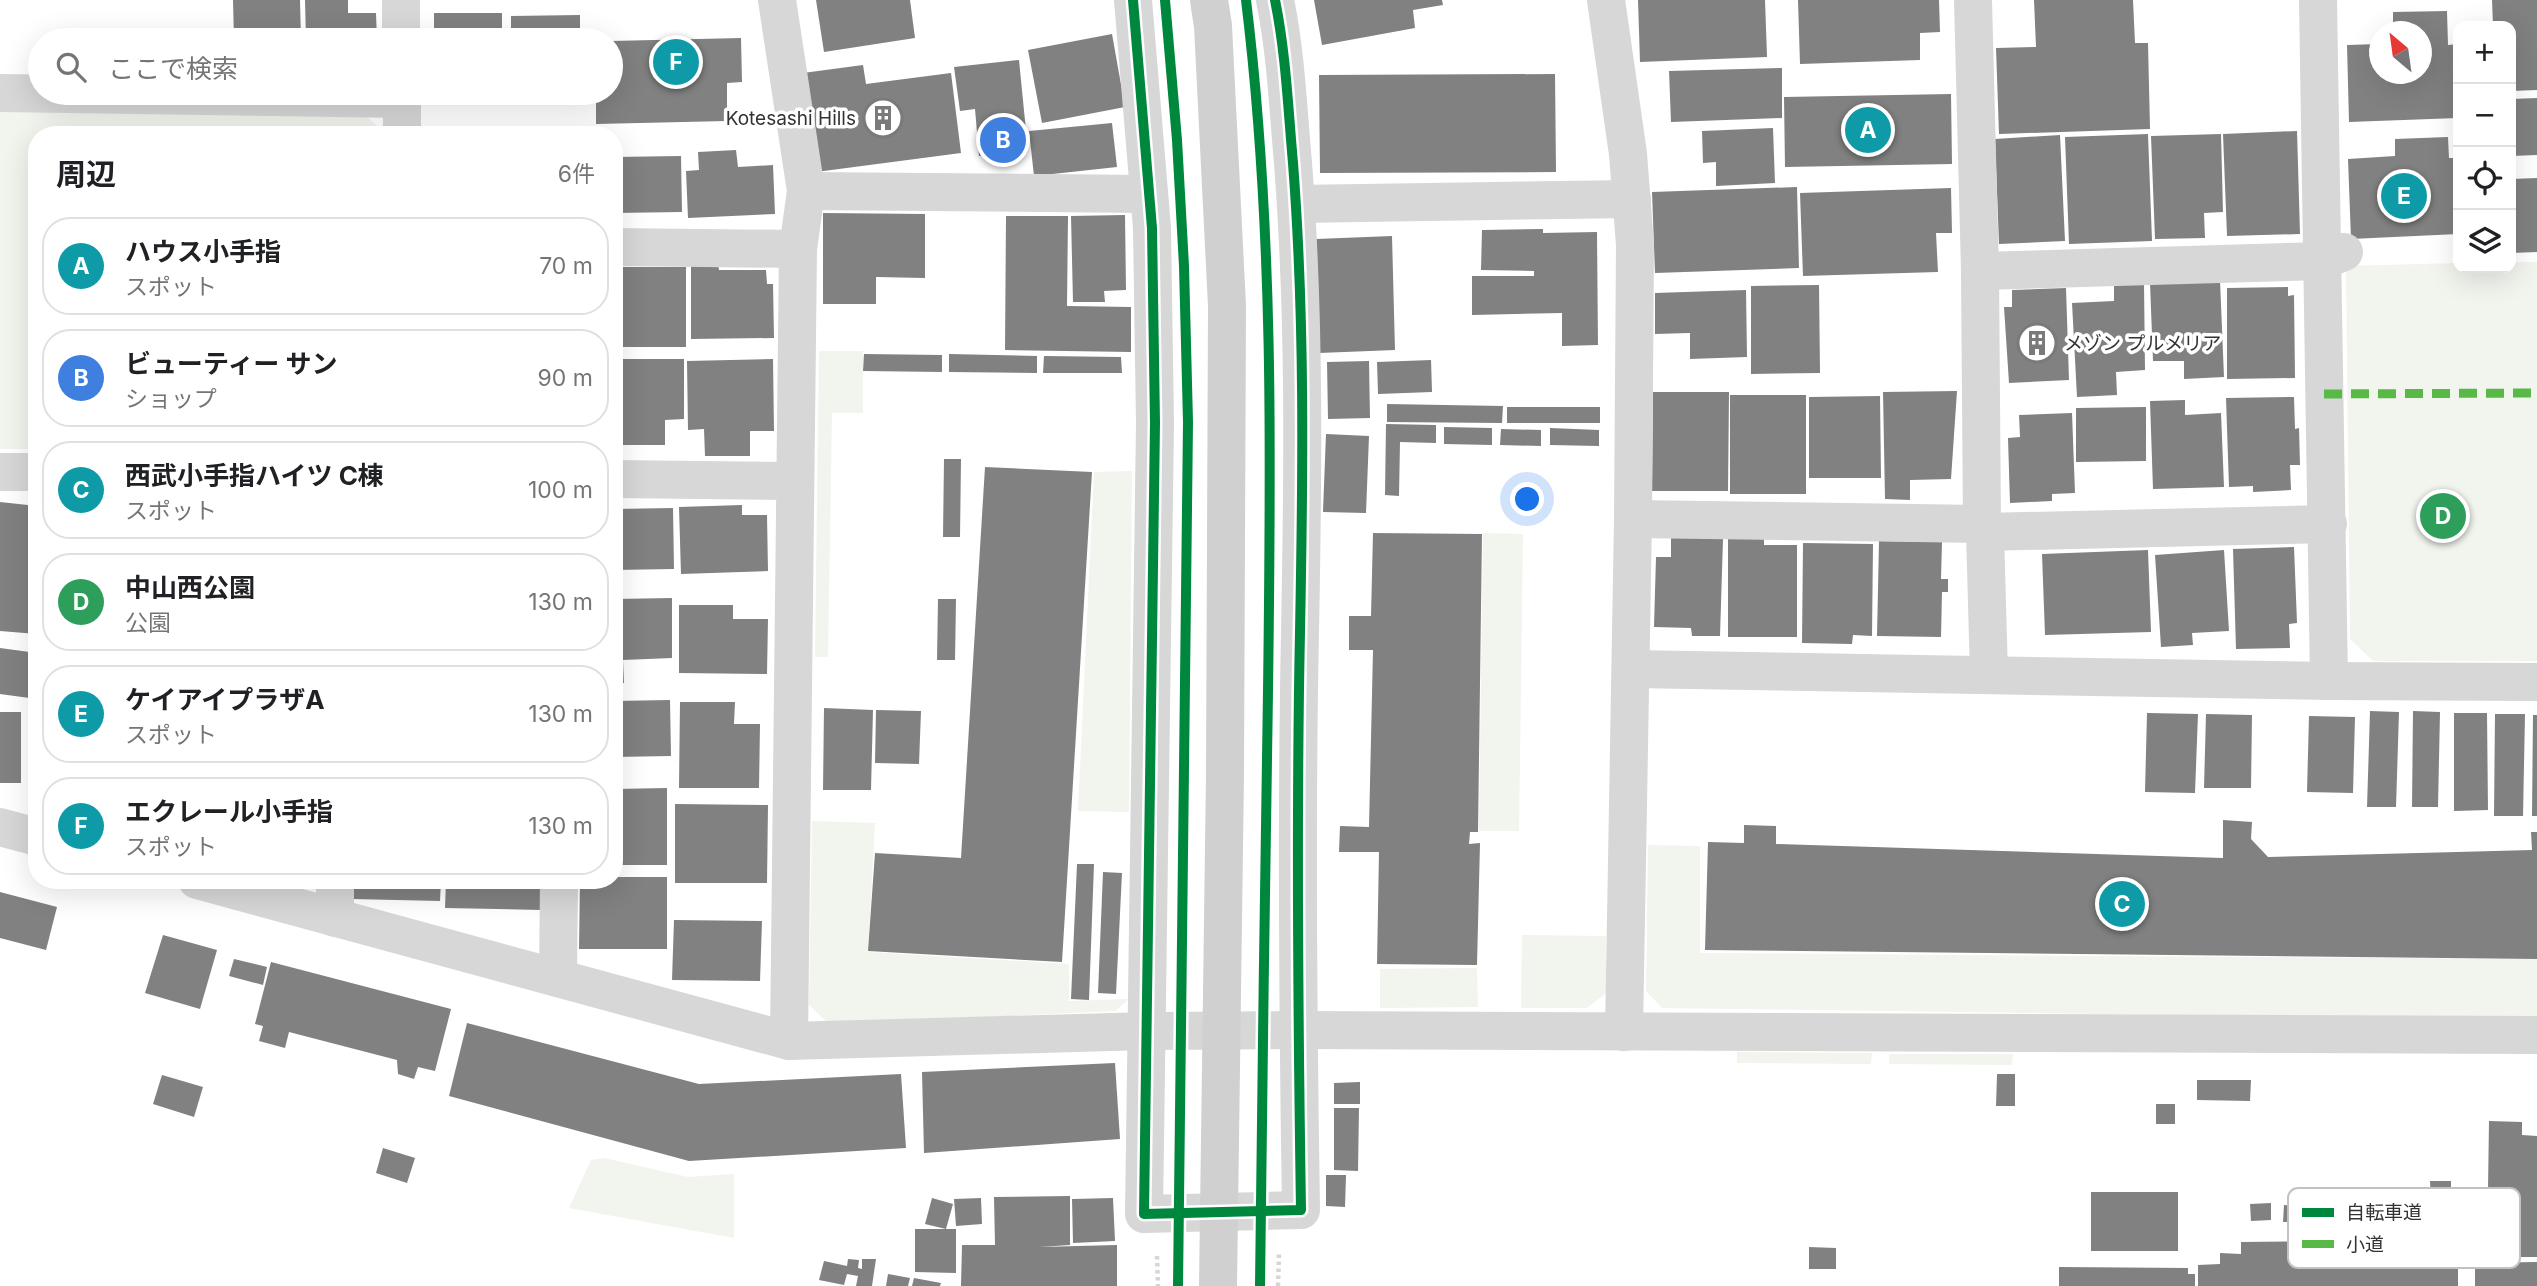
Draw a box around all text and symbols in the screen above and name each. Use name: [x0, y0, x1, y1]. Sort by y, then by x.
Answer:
north arrow: [2369, 21, 2432, 84]
map controls: [2453, 21, 2516, 273]
button: +: [2453, 21, 2516, 84]
search box: [28, 28, 623, 105]
pin: F: [653, 36, 699, 88]
icon: search: [52, 48, 90, 86]
text: ここで検索: [108, 53, 238, 84]
button: −: [2453, 84, 2516, 147]
building icon: Kotesashi Hills: [862, 97, 904, 139]
pin: A: [1845, 104, 1891, 156]
place label: Kotesashi Hills: [726, 107, 856, 130]
pin: B: [980, 114, 1026, 166]
button: locate: [2453, 147, 2516, 210]
text: 周辺: [56, 156, 116, 192]
text: 6件: [558, 160, 595, 188]
pin: E: [2381, 170, 2427, 222]
button: layers: [2453, 210, 2516, 273]
text: ハウス小手指: [125, 236, 281, 267]
text: A: [72, 252, 90, 280]
text: 70 m: [539, 252, 593, 280]
text: スポット: [125, 273, 217, 301]
building icon: メゾン プルメリア: [2016, 322, 2058, 364]
place label: メゾン プルメリア: [2064, 332, 2221, 355]
text: ビューティー サン: [125, 348, 338, 379]
text: B: [73, 364, 89, 392]
text: 90 m: [538, 364, 593, 392]
text: ショップ: [125, 385, 217, 413]
text: 西武小手指ハイツ C棟: [125, 460, 384, 491]
text: C: [72, 476, 90, 504]
text: 100 m: [528, 476, 593, 504]
your location: [1510, 482, 1544, 516]
pin: D: [2420, 490, 2466, 542]
text: スポット: [125, 497, 217, 525]
text: 中山西公園: [125, 572, 255, 603]
text: D: [73, 588, 89, 616]
text: 130 m: [528, 588, 593, 616]
text: 公園: [125, 609, 171, 637]
text: ケイアイプラザA: [125, 684, 325, 715]
text: E: [74, 700, 88, 728]
text: 130 m: [528, 700, 593, 728]
text: スポット: [125, 721, 217, 749]
text: エクレール小手指: [125, 796, 333, 827]
text: F: [74, 812, 88, 840]
text: 130 m: [528, 812, 593, 840]
text: スポット: [125, 833, 217, 861]
pin: C: [2099, 878, 2145, 930]
legend: [2288, 1188, 2520, 1268]
text: 自転車道: [2346, 1201, 2422, 1224]
text: 小道: [2346, 1233, 2384, 1256]

